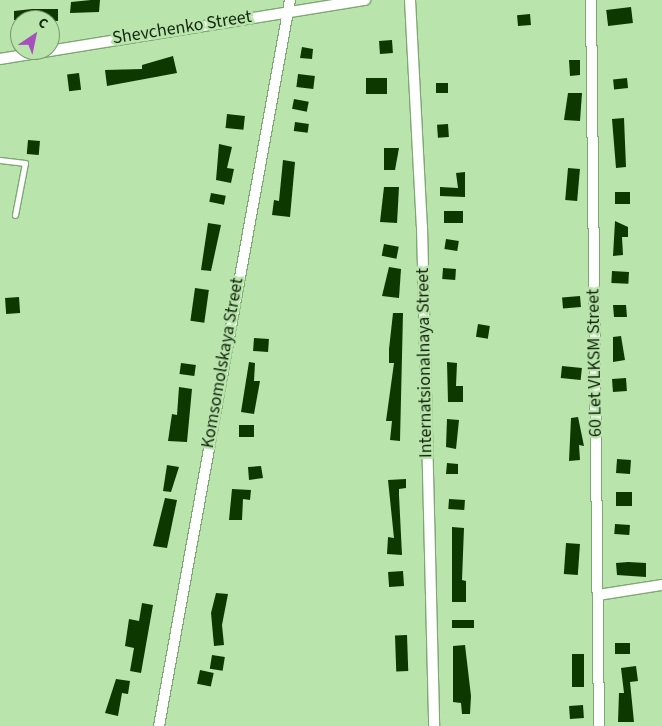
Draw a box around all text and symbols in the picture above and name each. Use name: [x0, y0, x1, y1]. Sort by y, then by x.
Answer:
street label: Shevchenko Street: [111, 6, 253, 50]
north arrow: [10, 10, 60, 60]
text: С: [34, 13, 52, 34]
street label: Internatsionalnaya Street: [413, 268, 437, 458]
street label: Komsomolskaya Street: [197, 276, 249, 450]
street label: 60 Let VLKSM Street: [583, 289, 607, 437]

